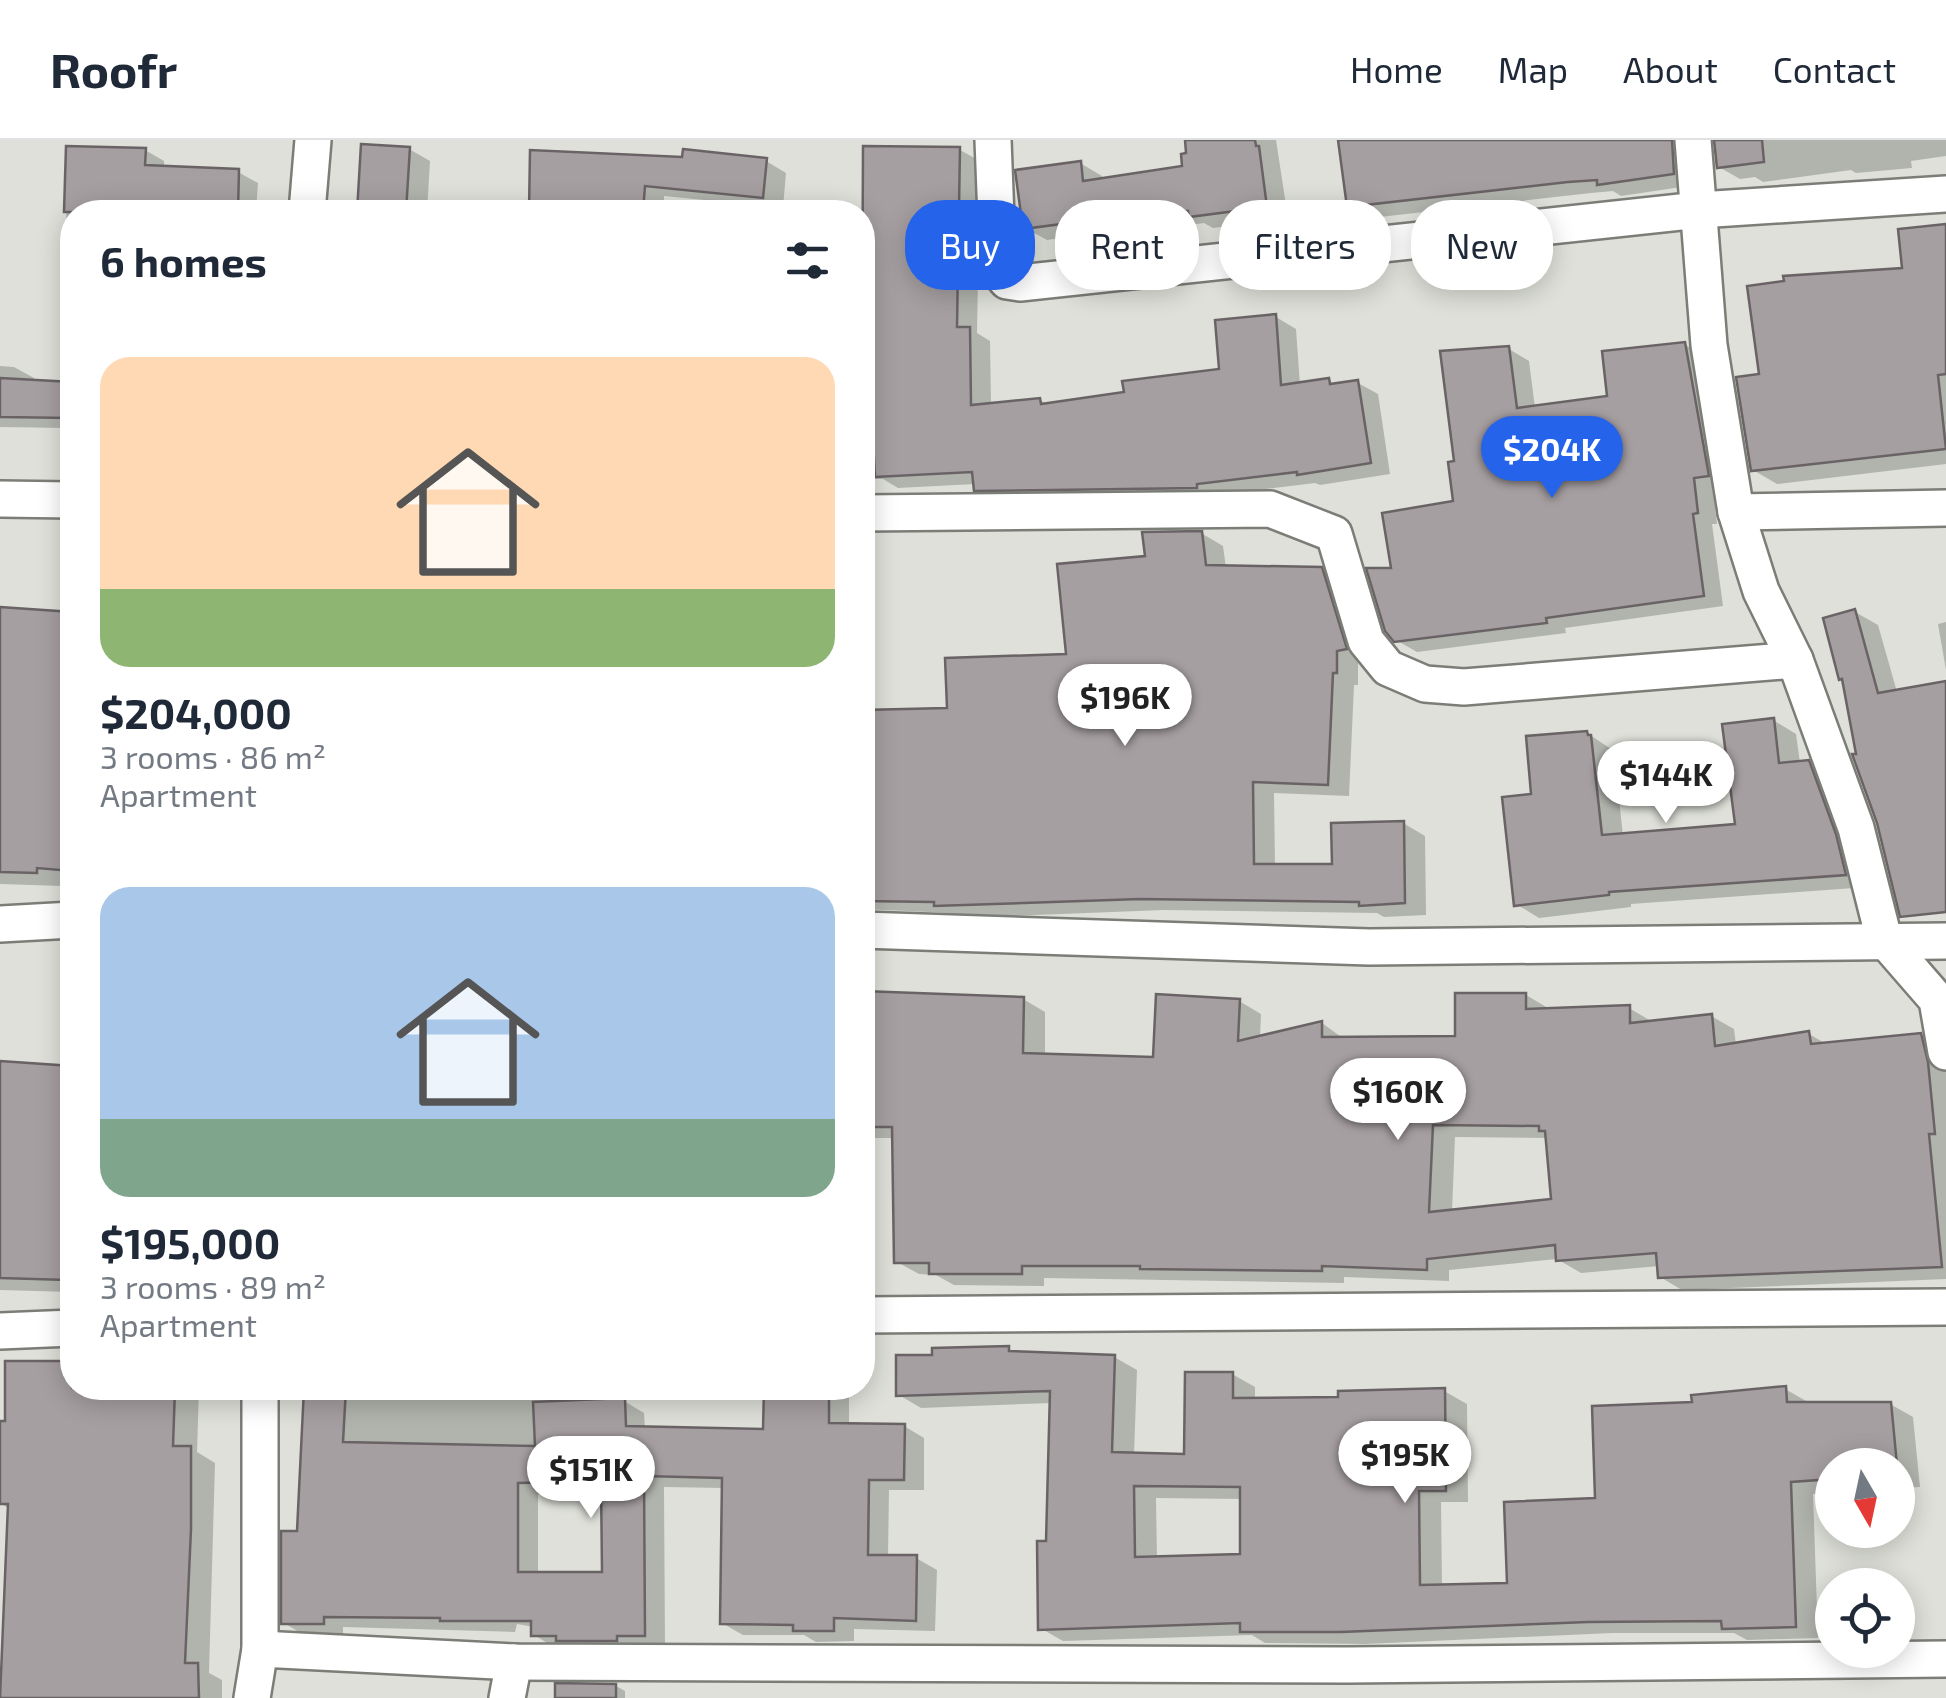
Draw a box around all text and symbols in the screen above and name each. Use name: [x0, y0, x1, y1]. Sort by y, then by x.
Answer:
text: Roofr: [50, 40, 177, 98]
text: Home: [1350, 48, 1443, 90]
text: Map: [1498, 48, 1568, 90]
text: About: [1623, 48, 1718, 90]
text: Contact: [1773, 48, 1896, 90]
chip: Buy: [905, 200, 1035, 290]
chip: Rent: [1055, 200, 1199, 290]
chip: Filters: [1219, 200, 1391, 290]
chip: New: [1411, 200, 1553, 290]
icon: filters: [780, 233, 835, 288]
text: 6 homes: [100, 235, 267, 285]
pin: $204K: [1482, 416, 1622, 501]
icon: home: [378, 422, 558, 602]
text: $204K: [1503, 429, 1601, 467]
pin: $196K: [1055, 664, 1195, 749]
text: $196K: [1080, 677, 1170, 715]
text: $204,000: [100, 687, 292, 737]
text: 3 rooms · 86 m²: [100, 737, 326, 775]
pin: $144K: [1596, 741, 1736, 826]
text: $144K: [1619, 754, 1713, 792]
text: Apartment: [100, 775, 257, 813]
icon: home: [378, 952, 558, 1132]
pin: $160K: [1328, 1058, 1468, 1143]
text: $160K: [1352, 1071, 1444, 1109]
text: $195,000: [100, 1217, 280, 1267]
text: 3 rooms · 89 m²: [100, 1267, 326, 1305]
text: Apartment: [100, 1305, 257, 1343]
pin: $195K: [1335, 1421, 1475, 1506]
text: $195K: [1360, 1434, 1450, 1472]
pin: $151K: [521, 1436, 661, 1521]
north arrow: [1815, 1448, 1915, 1548]
map controls: [1815, 1448, 1915, 1668]
text: $151K: [549, 1449, 633, 1487]
button: locate: [1815, 1568, 1915, 1668]

